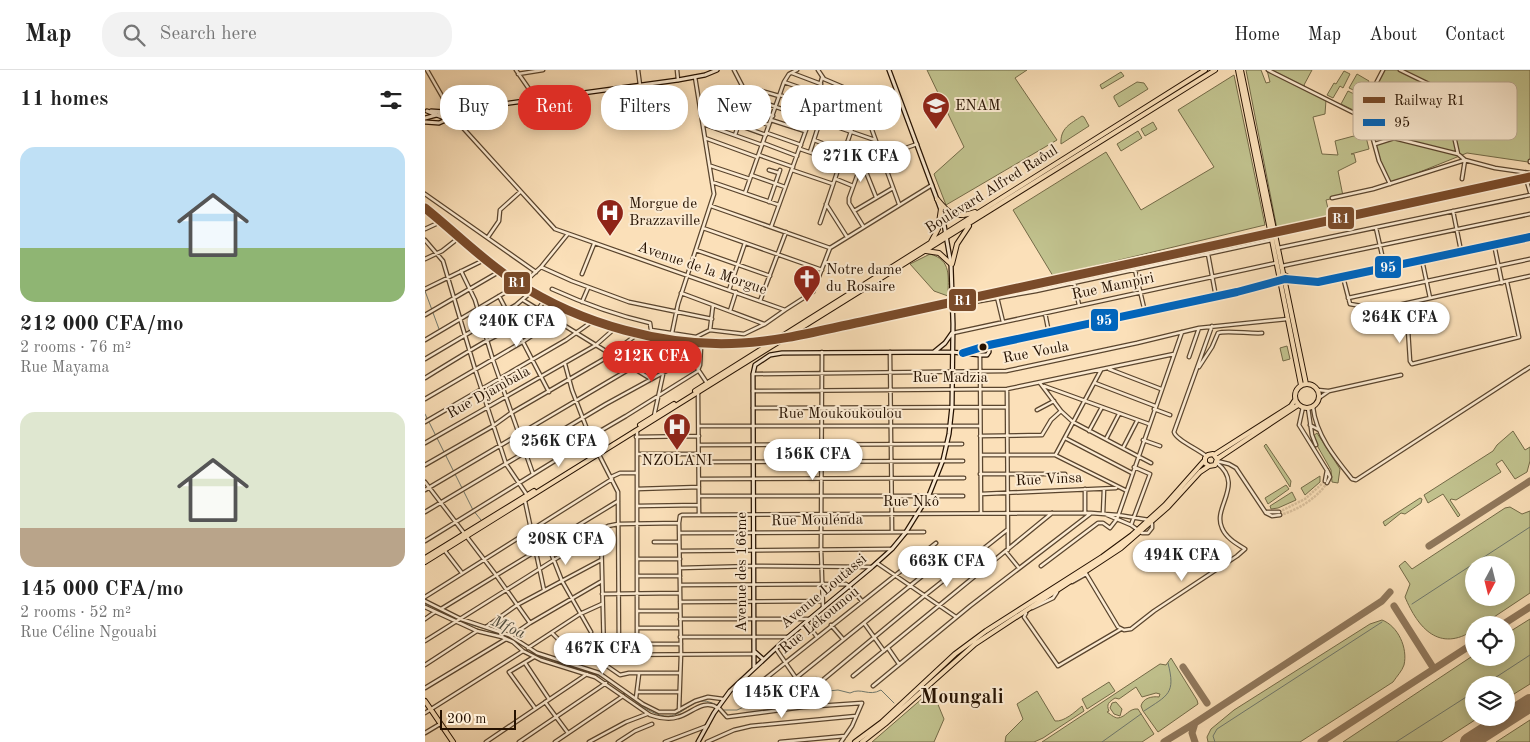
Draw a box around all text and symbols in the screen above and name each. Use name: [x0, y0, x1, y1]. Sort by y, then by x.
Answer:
search box: [102, 12, 452, 57]
icon: search: [120, 21, 148, 49]
text: Map: [25, 23, 72, 47]
text: Search here: [160, 25, 257, 44]
text: Home: [1234, 26, 1280, 44]
text: Map: [1308, 26, 1341, 44]
text: About: [1369, 26, 1417, 44]
text: Contact: [1445, 26, 1505, 44]
legend: [1353, 82, 1517, 140]
chip: Buy: [440, 85, 508, 130]
chip: Rent: [518, 85, 591, 130]
chip: Filters: [601, 85, 688, 130]
chip: New: [698, 85, 771, 130]
chip: Apartment: [781, 85, 901, 130]
icon: filters: [377, 86, 405, 114]
text: 11 homes: [20, 89, 108, 110]
school or university icon: ENAM: [921, 91, 951, 130]
text: Railway R1: [1394, 94, 1465, 108]
place label: ENAM: [955, 99, 1000, 114]
text: 95: [1394, 116, 1410, 130]
pin: 271K CFA: [809, 140, 913, 183]
street label: Boulevard Alfred Raôul: [923, 143, 1061, 237]
text: 271K CFA: [823, 149, 899, 165]
icon: home: [168, 180, 258, 270]
place label: Morgue de Brazzaville: [629, 197, 700, 229]
hospital icon: Morgue de Brazzaville: [595, 198, 625, 237]
line badge: R1: [1327, 206, 1355, 230]
text: R1: [1332, 212, 1350, 226]
street label: Avenue de la Morgue: [635, 240, 769, 298]
line badge: 95: [1374, 255, 1402, 279]
text: 95: [1380, 261, 1396, 275]
place label: Notre dame du Rosaire: [826, 263, 902, 295]
church icon: Notre dame du Rosaire: [792, 264, 822, 303]
line badge: R1: [503, 271, 531, 295]
street label: Rue Mampiri: [1070, 271, 1156, 303]
text: R1: [508, 276, 526, 290]
line badge: R1: [948, 288, 977, 312]
text: R1: [954, 294, 972, 308]
pin: 264K CFA: [1348, 302, 1452, 344]
pin: 240K CFA: [465, 306, 569, 348]
line badge: 95: [1090, 308, 1119, 332]
text: 264K CFA: [1362, 310, 1438, 326]
text: 212 000 CFA/mo: [20, 314, 184, 335]
text: 240K CFA: [479, 314, 555, 330]
text: 95: [1096, 314, 1112, 328]
street label: Rue Voula: [1002, 339, 1071, 367]
text: 2 rooms · 76 m²: [20, 340, 131, 356]
pin: 212K CFA: [600, 340, 704, 383]
unlabelled marker: [978, 342, 988, 352]
text: 212K CFA: [614, 349, 690, 365]
text: Rue Mayama: [20, 360, 109, 376]
street label: Rue Djambala: [445, 364, 533, 422]
street label: Rue Madzia: [912, 371, 988, 386]
street label: Rue Moukoukoulou: [778, 407, 902, 422]
hospital icon: NZOLANI: [662, 412, 692, 451]
pin: 256K CFA: [507, 426, 611, 468]
text: 256K CFA: [521, 434, 597, 450]
pin: 156K CFA: [761, 438, 865, 481]
icon: home: [168, 445, 258, 535]
text: 156K CFA: [775, 447, 851, 463]
place label: NZOLANI: [642, 454, 712, 469]
street label: Rue Vinsa: [1015, 471, 1083, 489]
street label: Rue Nkô: [883, 495, 939, 510]
street label: Avenue des 16ème: [735, 512, 750, 632]
street label: Rue Moulénda: [771, 513, 864, 529]
pin: 208K CFA: [514, 524, 618, 566]
text: 208K CFA: [528, 532, 604, 548]
pin: 494K CFA: [1130, 540, 1234, 582]
pin: 663K CFA: [895, 546, 999, 588]
text: 494K CFA: [1144, 548, 1220, 564]
street label: Avenue Loutassi: [778, 552, 870, 632]
text: 663K CFA: [909, 554, 985, 570]
north arrow: [1465, 556, 1515, 606]
map controls: [1465, 556, 1515, 726]
text: 145 000 CFA/mo: [20, 579, 184, 600]
street label: Rue Lékoumou: [777, 585, 863, 657]
text: 2 rooms · 52 m²: [20, 605, 131, 621]
water label: Mfoa: [488, 613, 528, 643]
button: locate: [1465, 616, 1515, 666]
text: Rue Céline Ngouabi: [20, 625, 157, 641]
pin: 467K CFA: [551, 632, 655, 675]
text: 467K CFA: [565, 641, 641, 657]
pin: 145K CFA: [730, 676, 834, 719]
button: layers: [1465, 676, 1515, 726]
text: 145K CFA: [744, 685, 820, 701]
district label: Moungali: [920, 688, 1004, 708]
scale bar: [440, 707, 516, 730]
text: 200 m: [447, 712, 486, 726]

